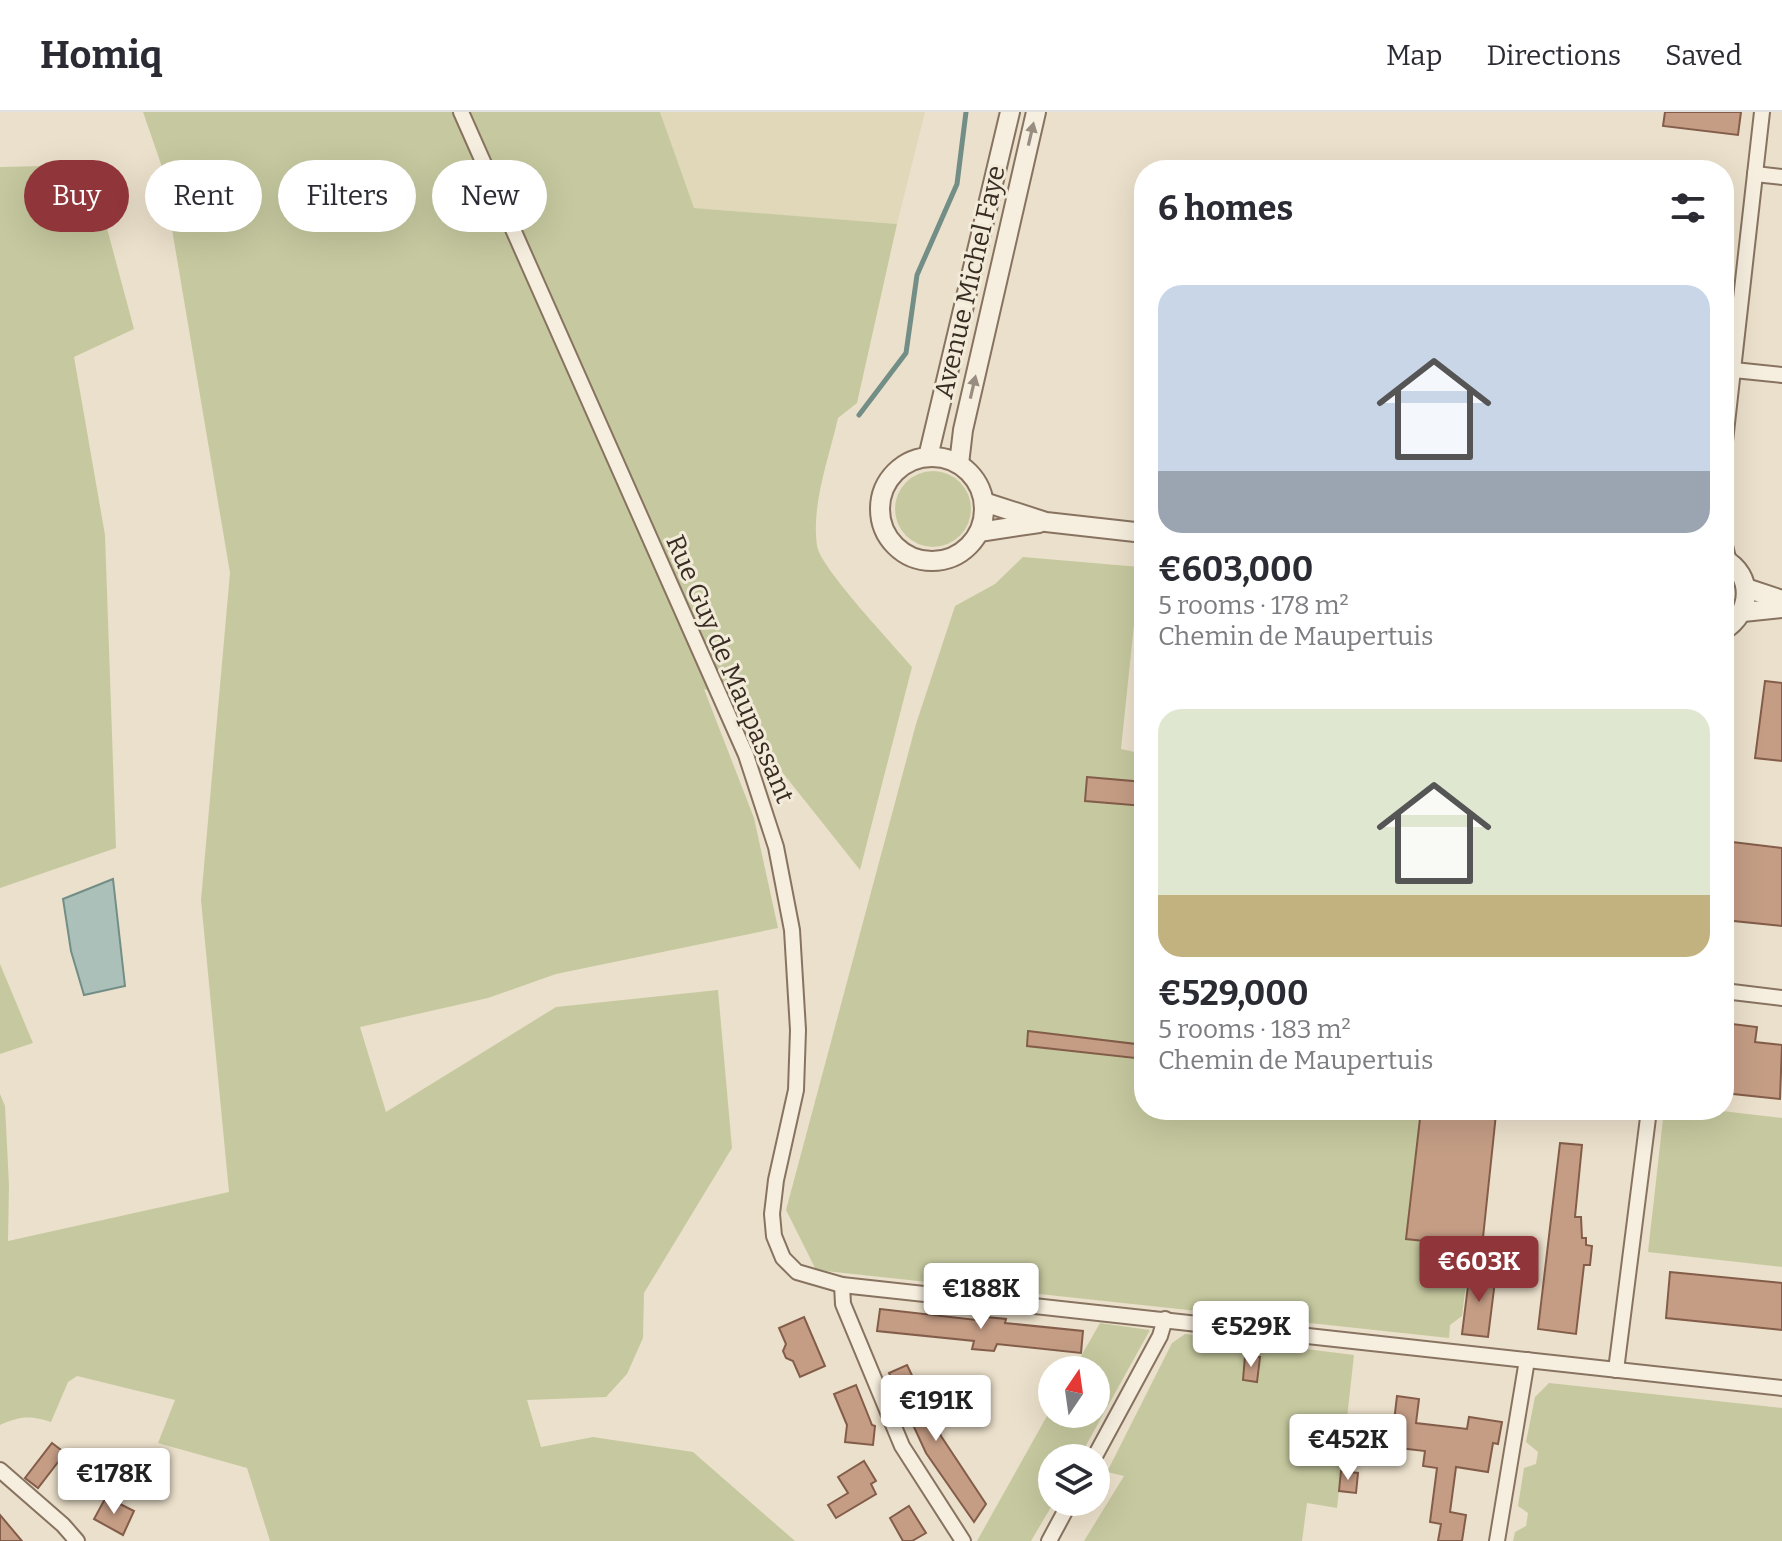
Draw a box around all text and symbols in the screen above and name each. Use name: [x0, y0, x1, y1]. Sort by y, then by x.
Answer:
text: Homiq: [40, 32, 162, 78]
text: Map: [1386, 39, 1442, 72]
text: Directions: [1486, 39, 1621, 72]
text: Saved: [1665, 39, 1742, 72]
one-way arrow: [1025, 121, 1038, 146]
chip: Buy: [24, 160, 129, 232]
chip: Rent: [145, 160, 262, 232]
chip: Filters: [278, 160, 416, 232]
chip: New: [432, 160, 547, 232]
street label: Avenue Michel Faye: [928, 162, 1012, 402]
icon: filters: [1666, 186, 1710, 230]
text: 6 homes: [1158, 188, 1293, 229]
icon: home: [1362, 337, 1506, 481]
one-way arrow: [967, 375, 980, 400]
street label: Rue Guy de Maupassant: [659, 530, 801, 808]
text: €603,000: [1158, 549, 1313, 590]
text: 5 rooms · 178 m²: [1158, 590, 1349, 621]
text: Chemin de Maupertuis: [1158, 621, 1433, 652]
icon: home: [1362, 761, 1506, 905]
text: €529,000: [1158, 973, 1309, 1014]
text: 5 rooms · 183 m²: [1158, 1014, 1351, 1045]
text: Chemin de Maupertuis: [1158, 1045, 1433, 1076]
pin: €603K: [1423, 1236, 1535, 1304]
text: €603K: [1437, 1246, 1521, 1277]
pin: €188K: [925, 1263, 1037, 1331]
text: €188K: [942, 1273, 1020, 1304]
pin: €529K: [1195, 1301, 1307, 1369]
text: €529K: [1211, 1311, 1291, 1342]
north arrow: [1038, 1356, 1110, 1428]
map controls: [1038, 1356, 1110, 1516]
pin: €191K: [880, 1375, 992, 1443]
text: €191K: [899, 1385, 973, 1416]
pin: €452K: [1292, 1414, 1404, 1482]
text: €452K: [1307, 1424, 1389, 1455]
button: layers: [1038, 1444, 1110, 1516]
pin: €178K: [58, 1448, 170, 1516]
text: €178K: [76, 1458, 152, 1489]

